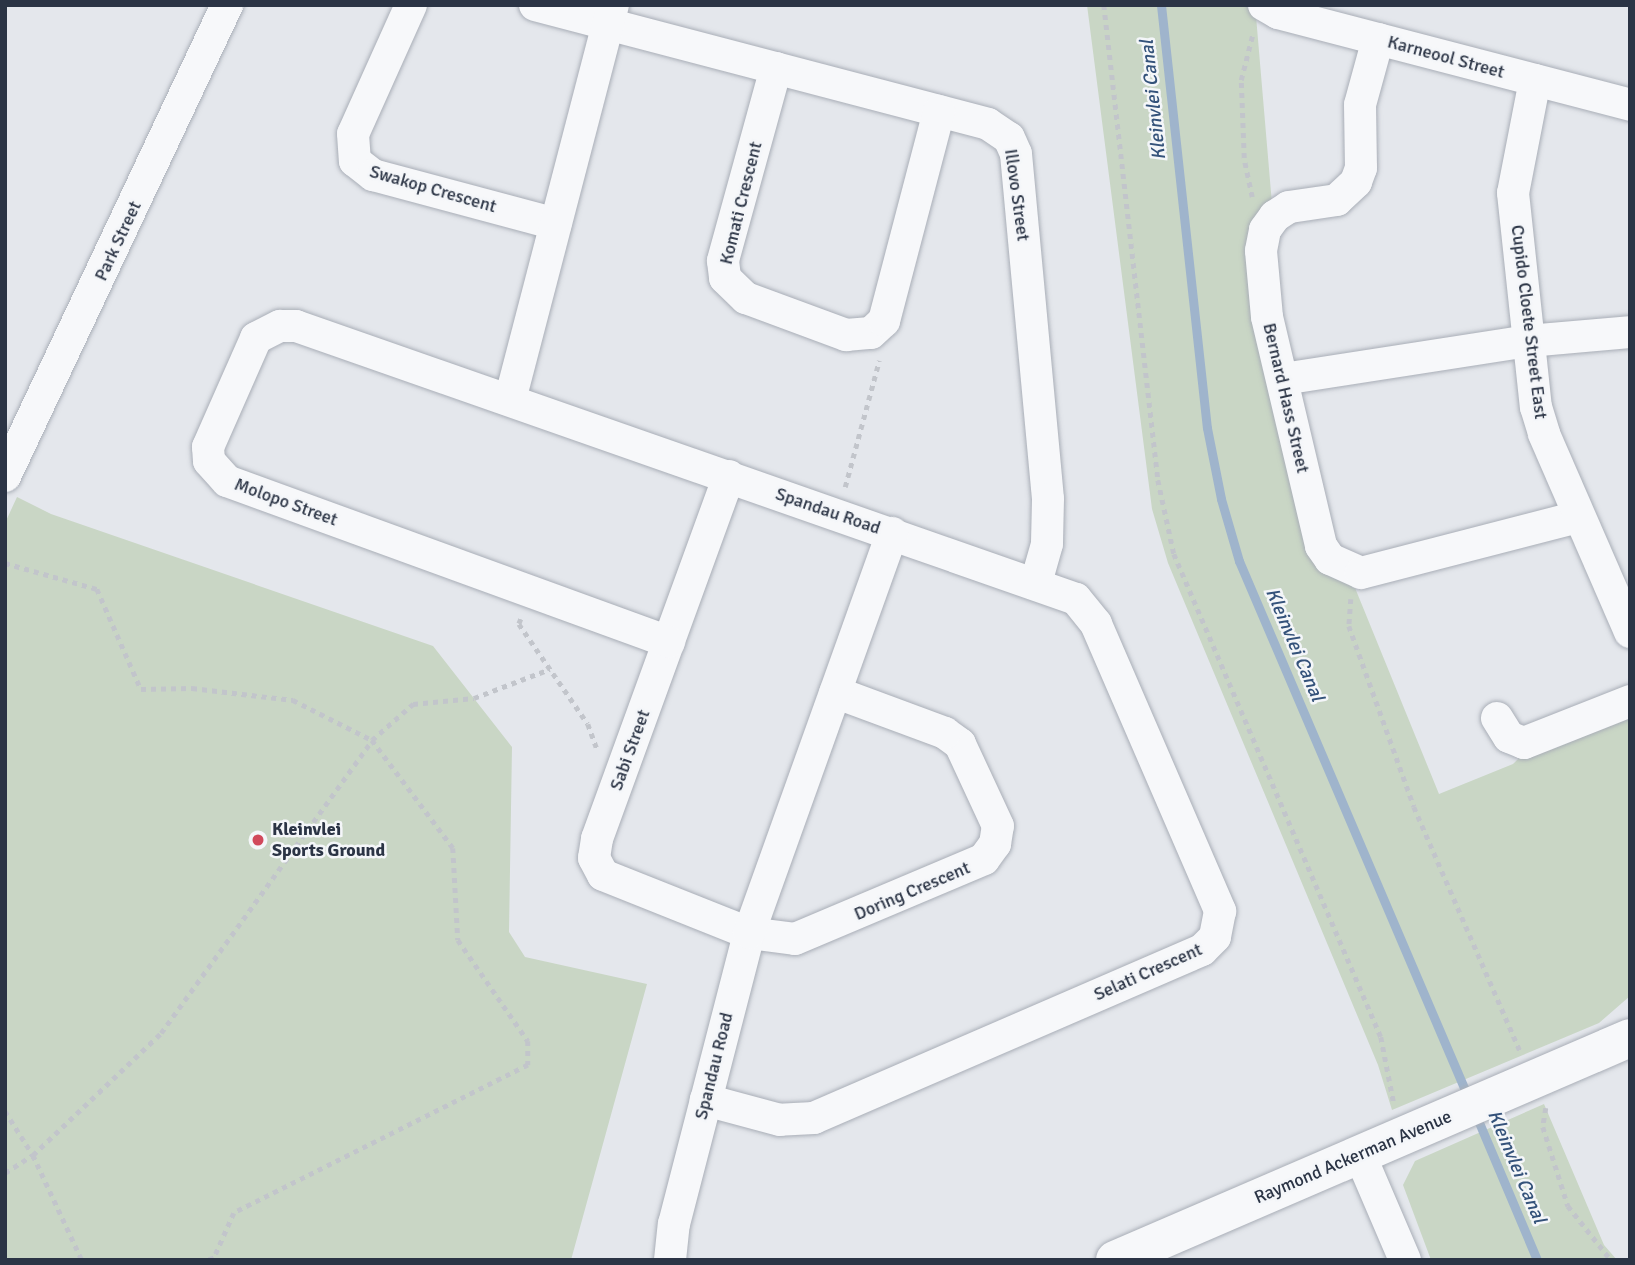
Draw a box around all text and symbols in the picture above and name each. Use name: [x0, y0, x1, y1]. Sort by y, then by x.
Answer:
street label: Karneool Street: [1385, 31, 1507, 83]
water label: Kleinvlei Canal: [1136, 39, 1172, 161]
street label: Komati Crescent: [715, 139, 767, 267]
street label: Illovo Street: [1000, 148, 1034, 242]
street label: Swakop Crescent: [367, 161, 499, 217]
street label: Park Street: [90, 198, 146, 284]
street label: Cupido Cloete Street East: [1506, 224, 1552, 420]
street label: Bernard Hass Street: [1258, 321, 1314, 475]
street label: Molopo Street: [232, 473, 340, 531]
street label: Spandau Road: [773, 483, 883, 539]
water label: Kleinvlei Canal: [1260, 585, 1328, 705]
street label: Sabi Street: [605, 707, 655, 793]
place label: Kleinvlei Sports Ground: [272, 819, 385, 862]
marker: Kleinvlei Sports Ground: [250, 832, 266, 848]
street label: Doring Crescent: [851, 857, 973, 925]
street label: Selati Crescent: [1091, 939, 1205, 1005]
street label: Spandau Road: [690, 1010, 738, 1122]
street label: Raymond Ackerman Avenue: [1251, 1106, 1455, 1208]
water label: Kleinvlei Canal: [1482, 1107, 1550, 1227]

